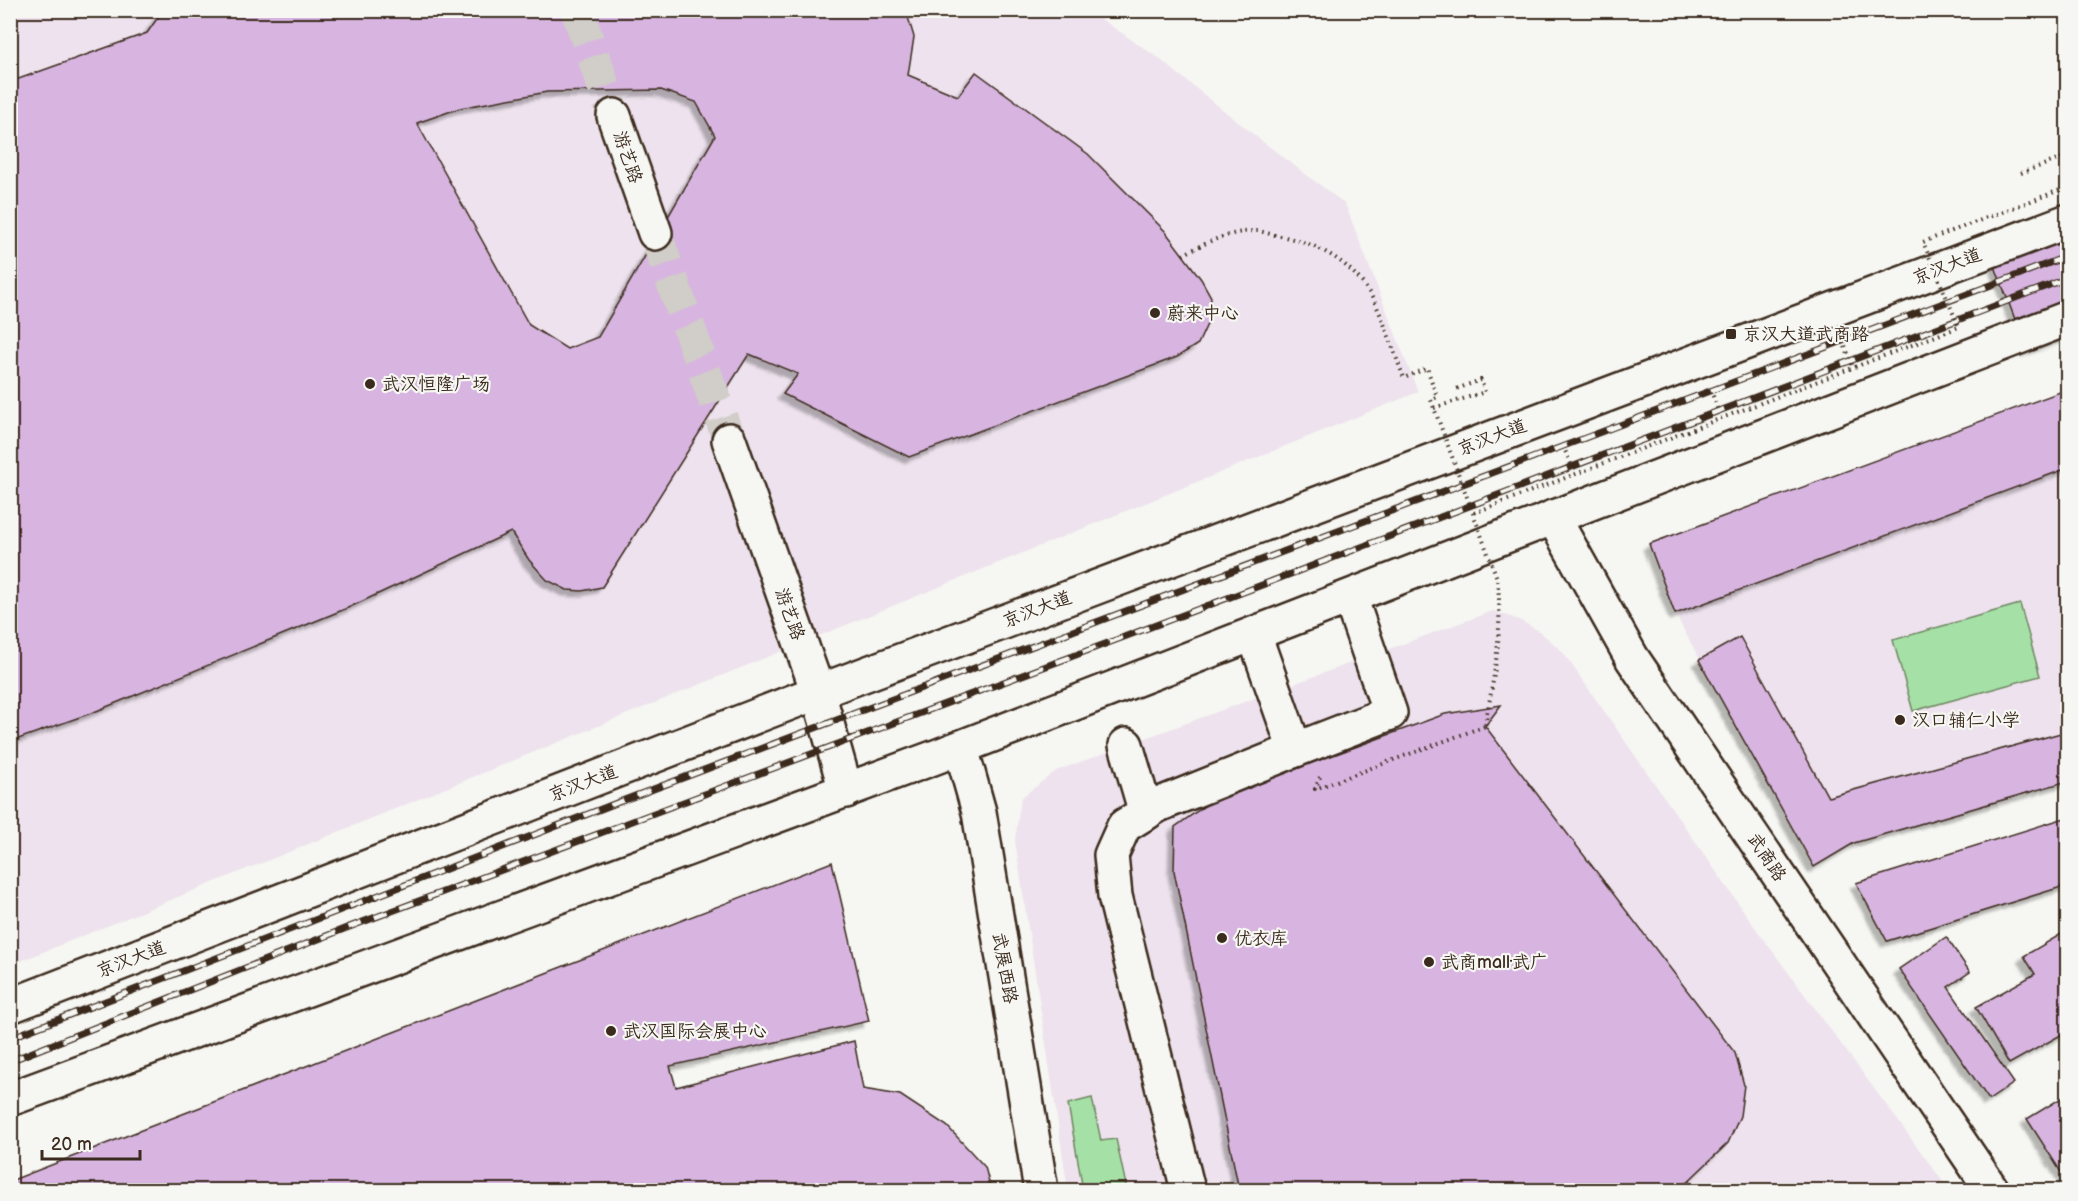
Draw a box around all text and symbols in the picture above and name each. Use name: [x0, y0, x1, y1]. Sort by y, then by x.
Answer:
street label: 游艺路: [609, 128, 646, 186]
street label: 京汉大道: [1910, 244, 1985, 289]
place label: 蔚来中心: [1167, 303, 1239, 324]
marker: 蔚来中心: [1148, 306, 1162, 320]
place label: 京汉大道武商路: [1743, 324, 1869, 345]
marker: 京汉大道武商路: [1724, 327, 1738, 341]
place label: 武汉恒隆广场: [382, 374, 490, 395]
marker: 武汉恒隆广场: [363, 377, 377, 391]
street label: 京汉大道: [1455, 415, 1530, 460]
street label: 游艺路: [770, 585, 809, 643]
street label: 京汉大道: [1000, 587, 1075, 632]
place label: 汉口辅仁小学: [1912, 710, 2020, 731]
marker: 汉口辅仁小学: [1893, 713, 1907, 727]
street label: 京汉大道: [546, 761, 621, 806]
street label: 武商路: [1743, 829, 1790, 886]
place label: 优衣库: [1234, 928, 1288, 949]
street label: 武展西路: [988, 931, 1021, 1005]
marker: 优衣库: [1215, 931, 1229, 945]
street label: 京汉大道: [94, 937, 169, 982]
place label: 武商mall·武广: [1441, 952, 1548, 973]
marker: 武商mall·武广: [1422, 955, 1436, 969]
place label: 武汉国际会展中心: [623, 1021, 767, 1042]
marker: 武汉国际会展中心: [604, 1024, 618, 1038]
scale bar: [42, 1123, 140, 1161]
text: 20 m: [51, 1134, 92, 1155]

